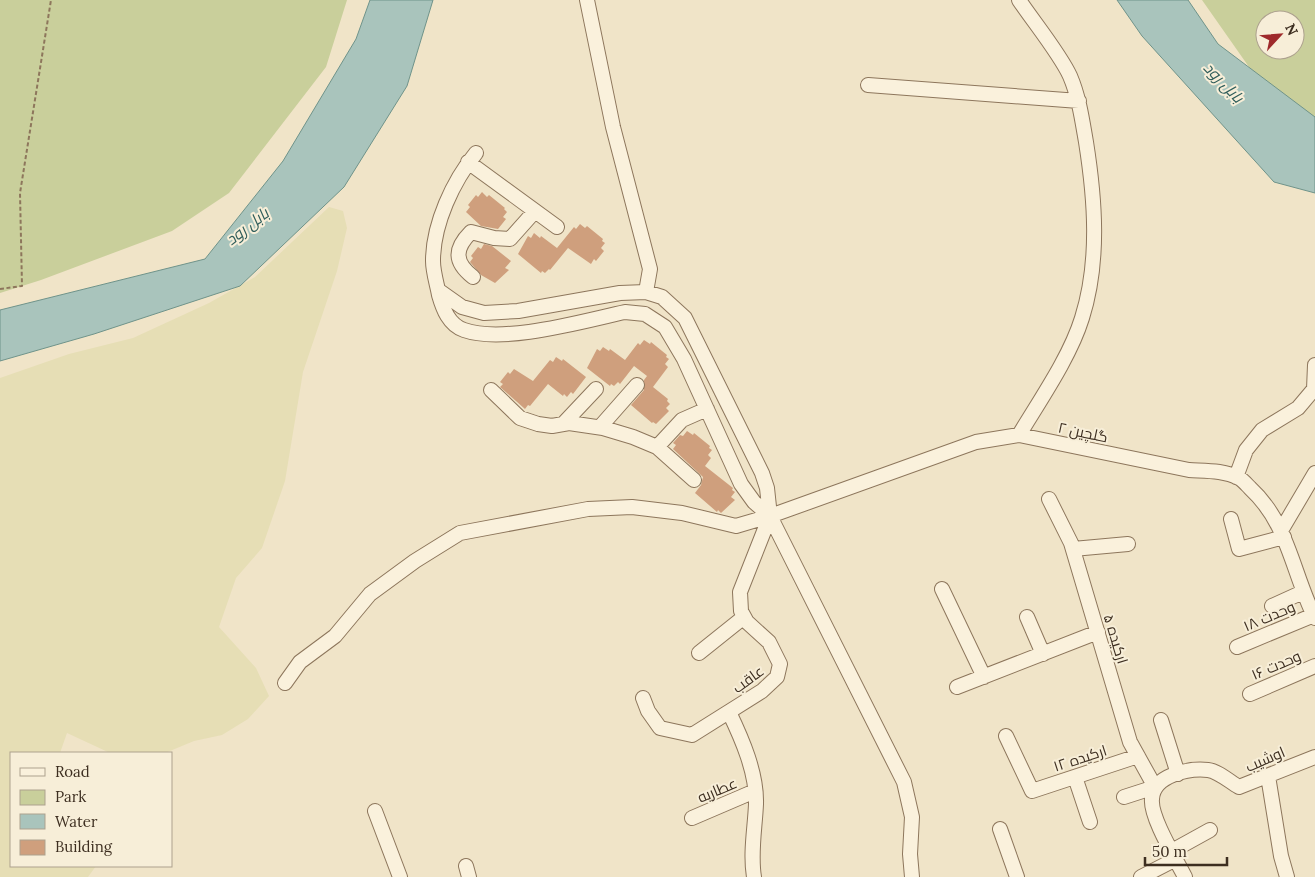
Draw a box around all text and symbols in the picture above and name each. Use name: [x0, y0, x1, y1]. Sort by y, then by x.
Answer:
north arrow: [1255, 10, 1305, 60]
text: N: [1281, 20, 1302, 38]
water label: بابل رود: [1200, 57, 1249, 107]
water label: بابل رود: [221, 202, 273, 249]
street label: گلچین ۲: [1056, 417, 1110, 448]
street label: وحدت ۱۸: [1240, 597, 1298, 635]
street label: ارکیده ۵: [1100, 612, 1132, 666]
street label: وحدت ۱۶: [1248, 646, 1304, 684]
street label: عاقب: [728, 661, 768, 697]
street label: ارکیده ۱۲: [1051, 740, 1109, 776]
street label: اوشیب: [1242, 742, 1288, 776]
legend: [10, 752, 172, 867]
text: Road: [55, 762, 90, 781]
street label: عطاریه: [694, 773, 740, 807]
text: Park: [55, 787, 86, 806]
text: Water: [55, 812, 98, 831]
scale bar: [1145, 834, 1228, 866]
text: Building: [55, 837, 113, 856]
text: 50 m: [1152, 842, 1187, 861]

